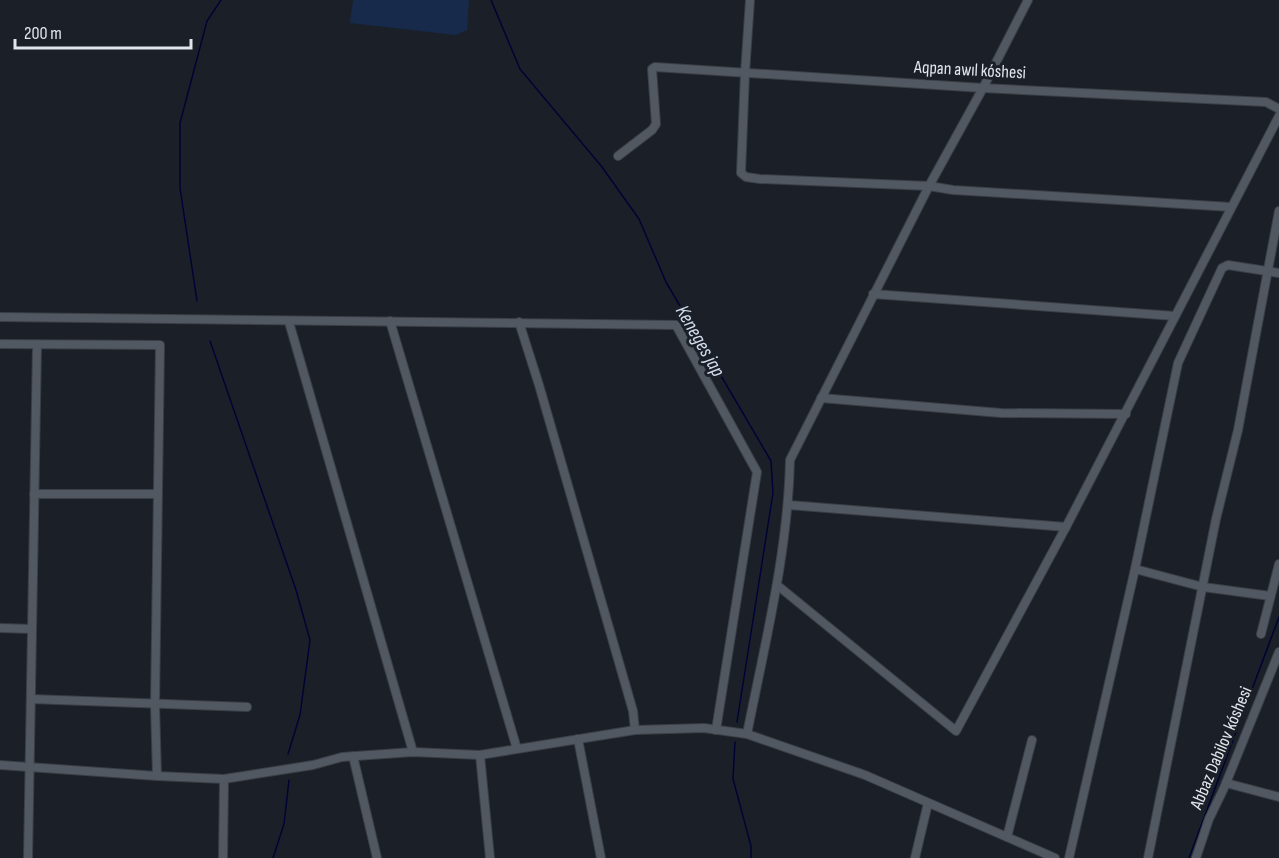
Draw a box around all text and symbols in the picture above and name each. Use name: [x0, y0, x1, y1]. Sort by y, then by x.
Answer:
scale bar: [15, 12, 190, 50]
text: 200 m: [24, 23, 62, 44]
street label: Aqpan awıl kóshesi: [912, 57, 1027, 83]
water label: Keneges jap: [670, 301, 730, 381]
street label: Abbaz Dabilov kóshesi: [1185, 683, 1256, 813]

